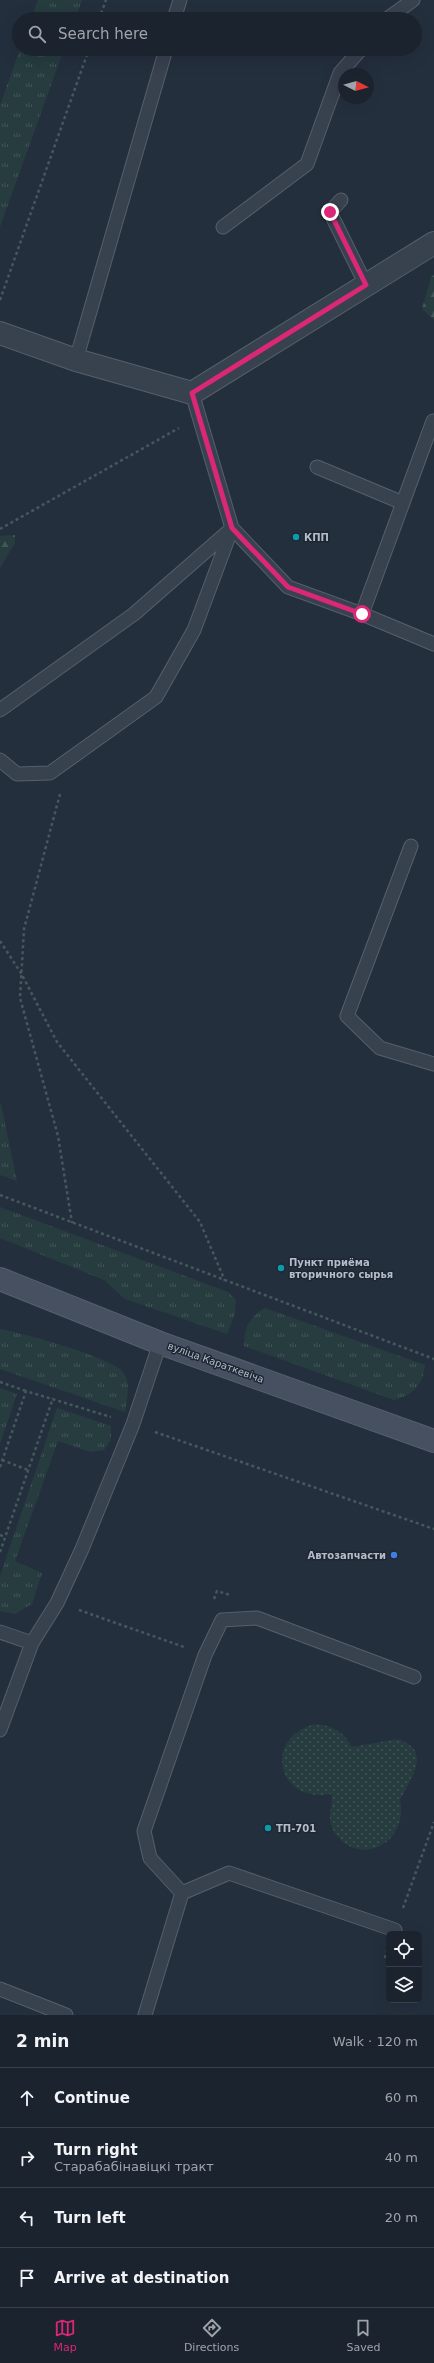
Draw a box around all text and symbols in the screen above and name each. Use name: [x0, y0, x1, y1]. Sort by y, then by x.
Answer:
search box: [12, 12, 422, 56]
icon: search: [26, 23, 48, 45]
text: Search here: [58, 25, 148, 43]
north arrow: [338, 68, 374, 104]
route end: [321, 203, 339, 221]
marker: КПП: [291, 532, 301, 542]
place label: КПП: [304, 532, 329, 543]
route start: [353, 605, 371, 623]
place label: Пункт приёма вторичного сырья: [289, 1257, 393, 1280]
marker: Пункт приёма вторичного сырья: [276, 1263, 286, 1273]
street label: вуліца Караткевіча: [166, 1340, 265, 1385]
place label: Автозапчасти: [307, 1550, 386, 1561]
marker: Автозапчасти: [389, 1550, 399, 1560]
marker: ТП-701: [263, 1823, 273, 1833]
place label: ТП-701: [276, 1823, 316, 1834]
map controls: [386, 1931, 422, 2003]
button: locate: [386, 1931, 422, 1967]
button: layers: [386, 1967, 422, 2003]
text: 2 min: [16, 2031, 69, 2051]
text: Walk · 120 m: [333, 2034, 418, 2049]
icon: ahead: [16, 2087, 38, 2109]
text: Continue: [54, 2089, 130, 2107]
text: 60 m: [385, 2090, 418, 2105]
text: Turn right: [54, 2141, 138, 2159]
icon: right: [16, 2147, 38, 2169]
text: 40 m: [385, 2150, 418, 2165]
text: Старабабінавіцкі тракт: [54, 2159, 214, 2174]
icon: left: [16, 2207, 38, 2229]
text: Turn left: [54, 2209, 126, 2227]
text: 20 m: [385, 2210, 418, 2225]
icon: arrive: [16, 2267, 38, 2289]
text: Arrive at destination: [54, 2269, 229, 2287]
tab: Map: [54, 2317, 77, 2354]
tab: Directions: [184, 2317, 239, 2354]
tab: Saved: [346, 2317, 380, 2354]

